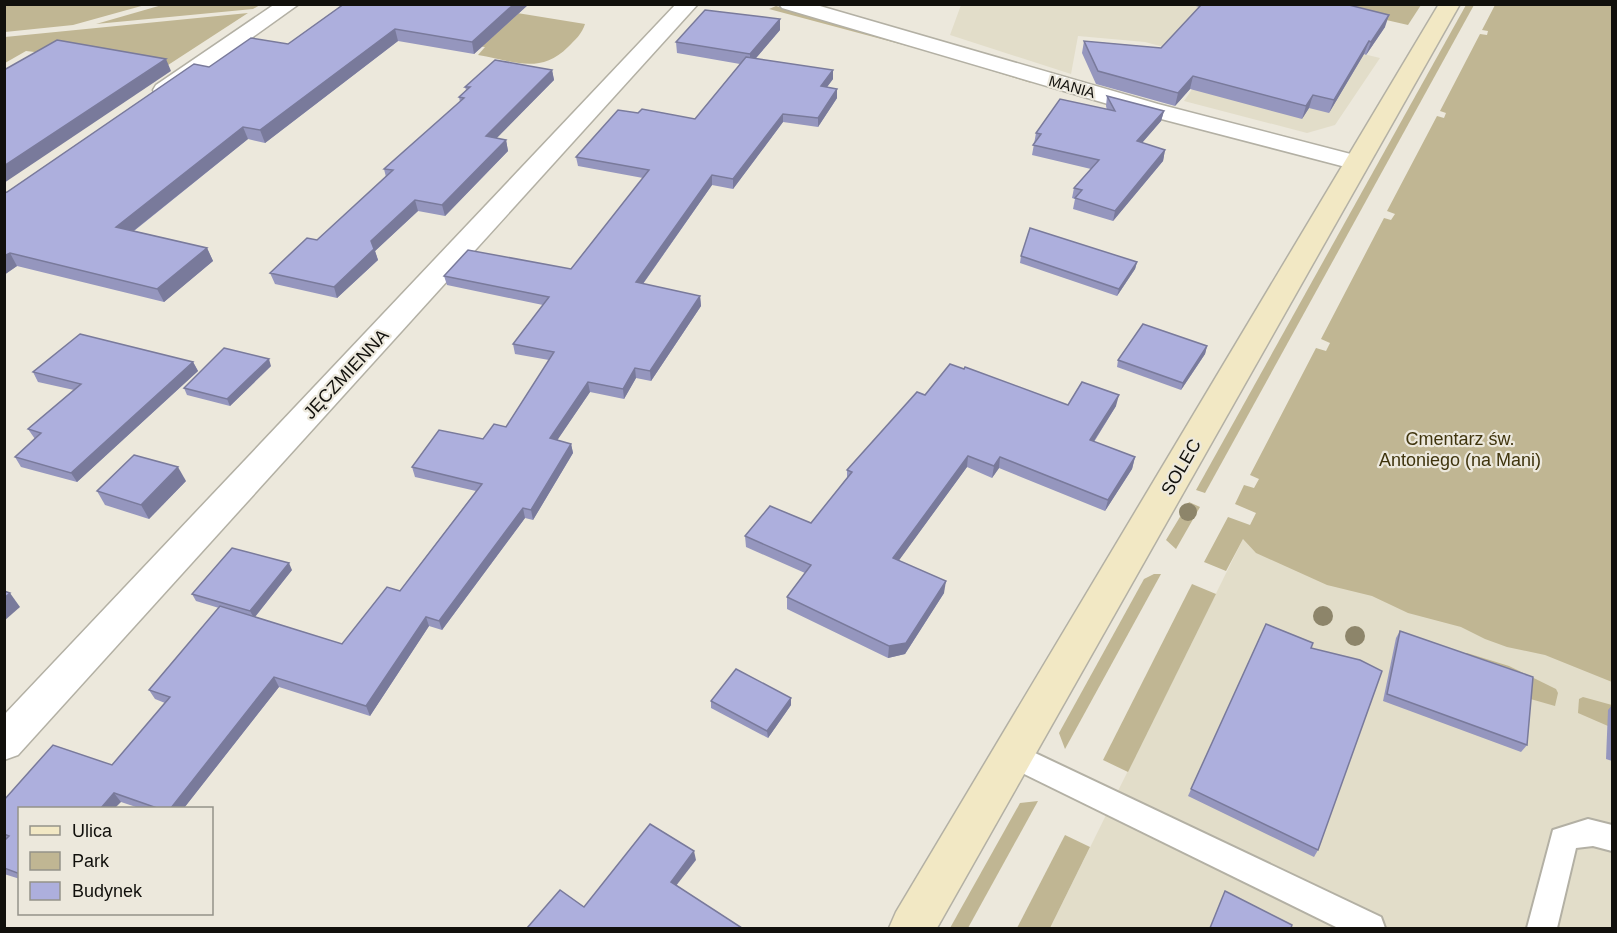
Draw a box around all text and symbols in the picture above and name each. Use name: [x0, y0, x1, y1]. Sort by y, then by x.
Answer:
street label: MANIA: [1047, 72, 1097, 101]
street label: JĘCZMIENNA: [299, 325, 393, 423]
park label: Cmentarz św. Antoniego (na Mani): [1379, 429, 1541, 470]
street label: SOLEC: [1157, 436, 1205, 498]
legend: [18, 807, 213, 915]
text: Ulica: [72, 821, 113, 841]
text: Park: [72, 851, 110, 871]
text: Budynek: [72, 881, 143, 901]

